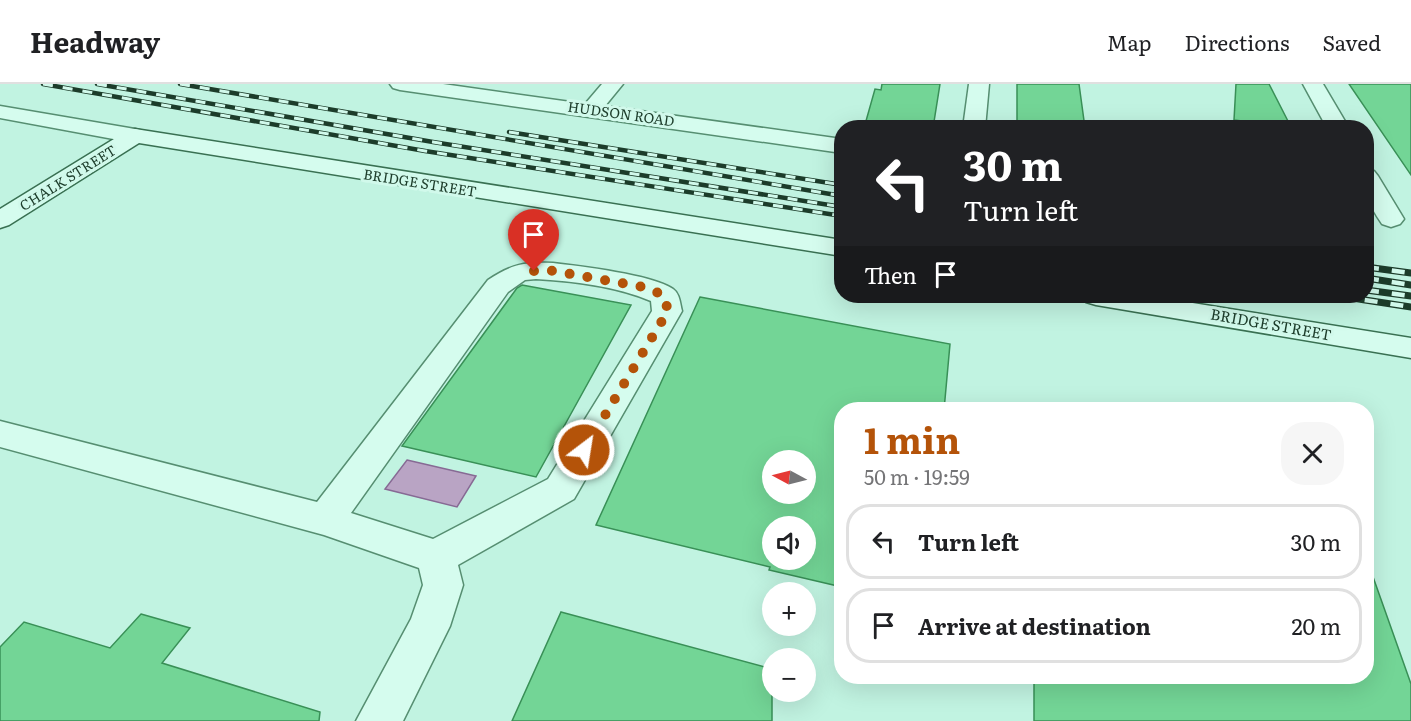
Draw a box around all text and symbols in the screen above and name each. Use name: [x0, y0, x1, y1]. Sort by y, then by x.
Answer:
text: Headway: [30, 20, 160, 62]
text: Map: [1107, 26, 1152, 57]
text: Directions: [1185, 26, 1290, 57]
text: Saved: [1323, 26, 1381, 57]
street label: HUDSON ROAD: [566, 96, 676, 130]
text: 30 m: [963, 132, 1063, 194]
street label: CHALK STREET: [15, 139, 120, 215]
icon: left: [864, 144, 942, 222]
street label: BRIDGE STREET: [362, 163, 478, 201]
text: Turn left: [963, 189, 1078, 229]
pin: [508, 209, 559, 271]
icon: arrive: [517, 218, 550, 251]
text: Then: [864, 258, 917, 291]
icon: arrive: [929, 258, 962, 291]
street label: BRIDGE STREET: [1209, 302, 1334, 345]
text: 1 min: [864, 412, 960, 465]
position arrow: [552, 418, 616, 482]
button: close: [1281, 422, 1344, 485]
north arrow: [762, 450, 816, 504]
map controls: [762, 450, 816, 702]
text: 50 m · 19:59: [864, 461, 970, 491]
button: sound: [762, 516, 816, 570]
icon: left: [867, 525, 900, 558]
text: Turn left: [918, 525, 1019, 558]
text: 30 m: [1291, 525, 1341, 558]
button: +: [762, 582, 816, 636]
icon: arrive: [867, 609, 900, 642]
text: Arrive at destination: [918, 609, 1151, 642]
text: 20 m: [1291, 609, 1341, 642]
button: −: [762, 648, 816, 702]

